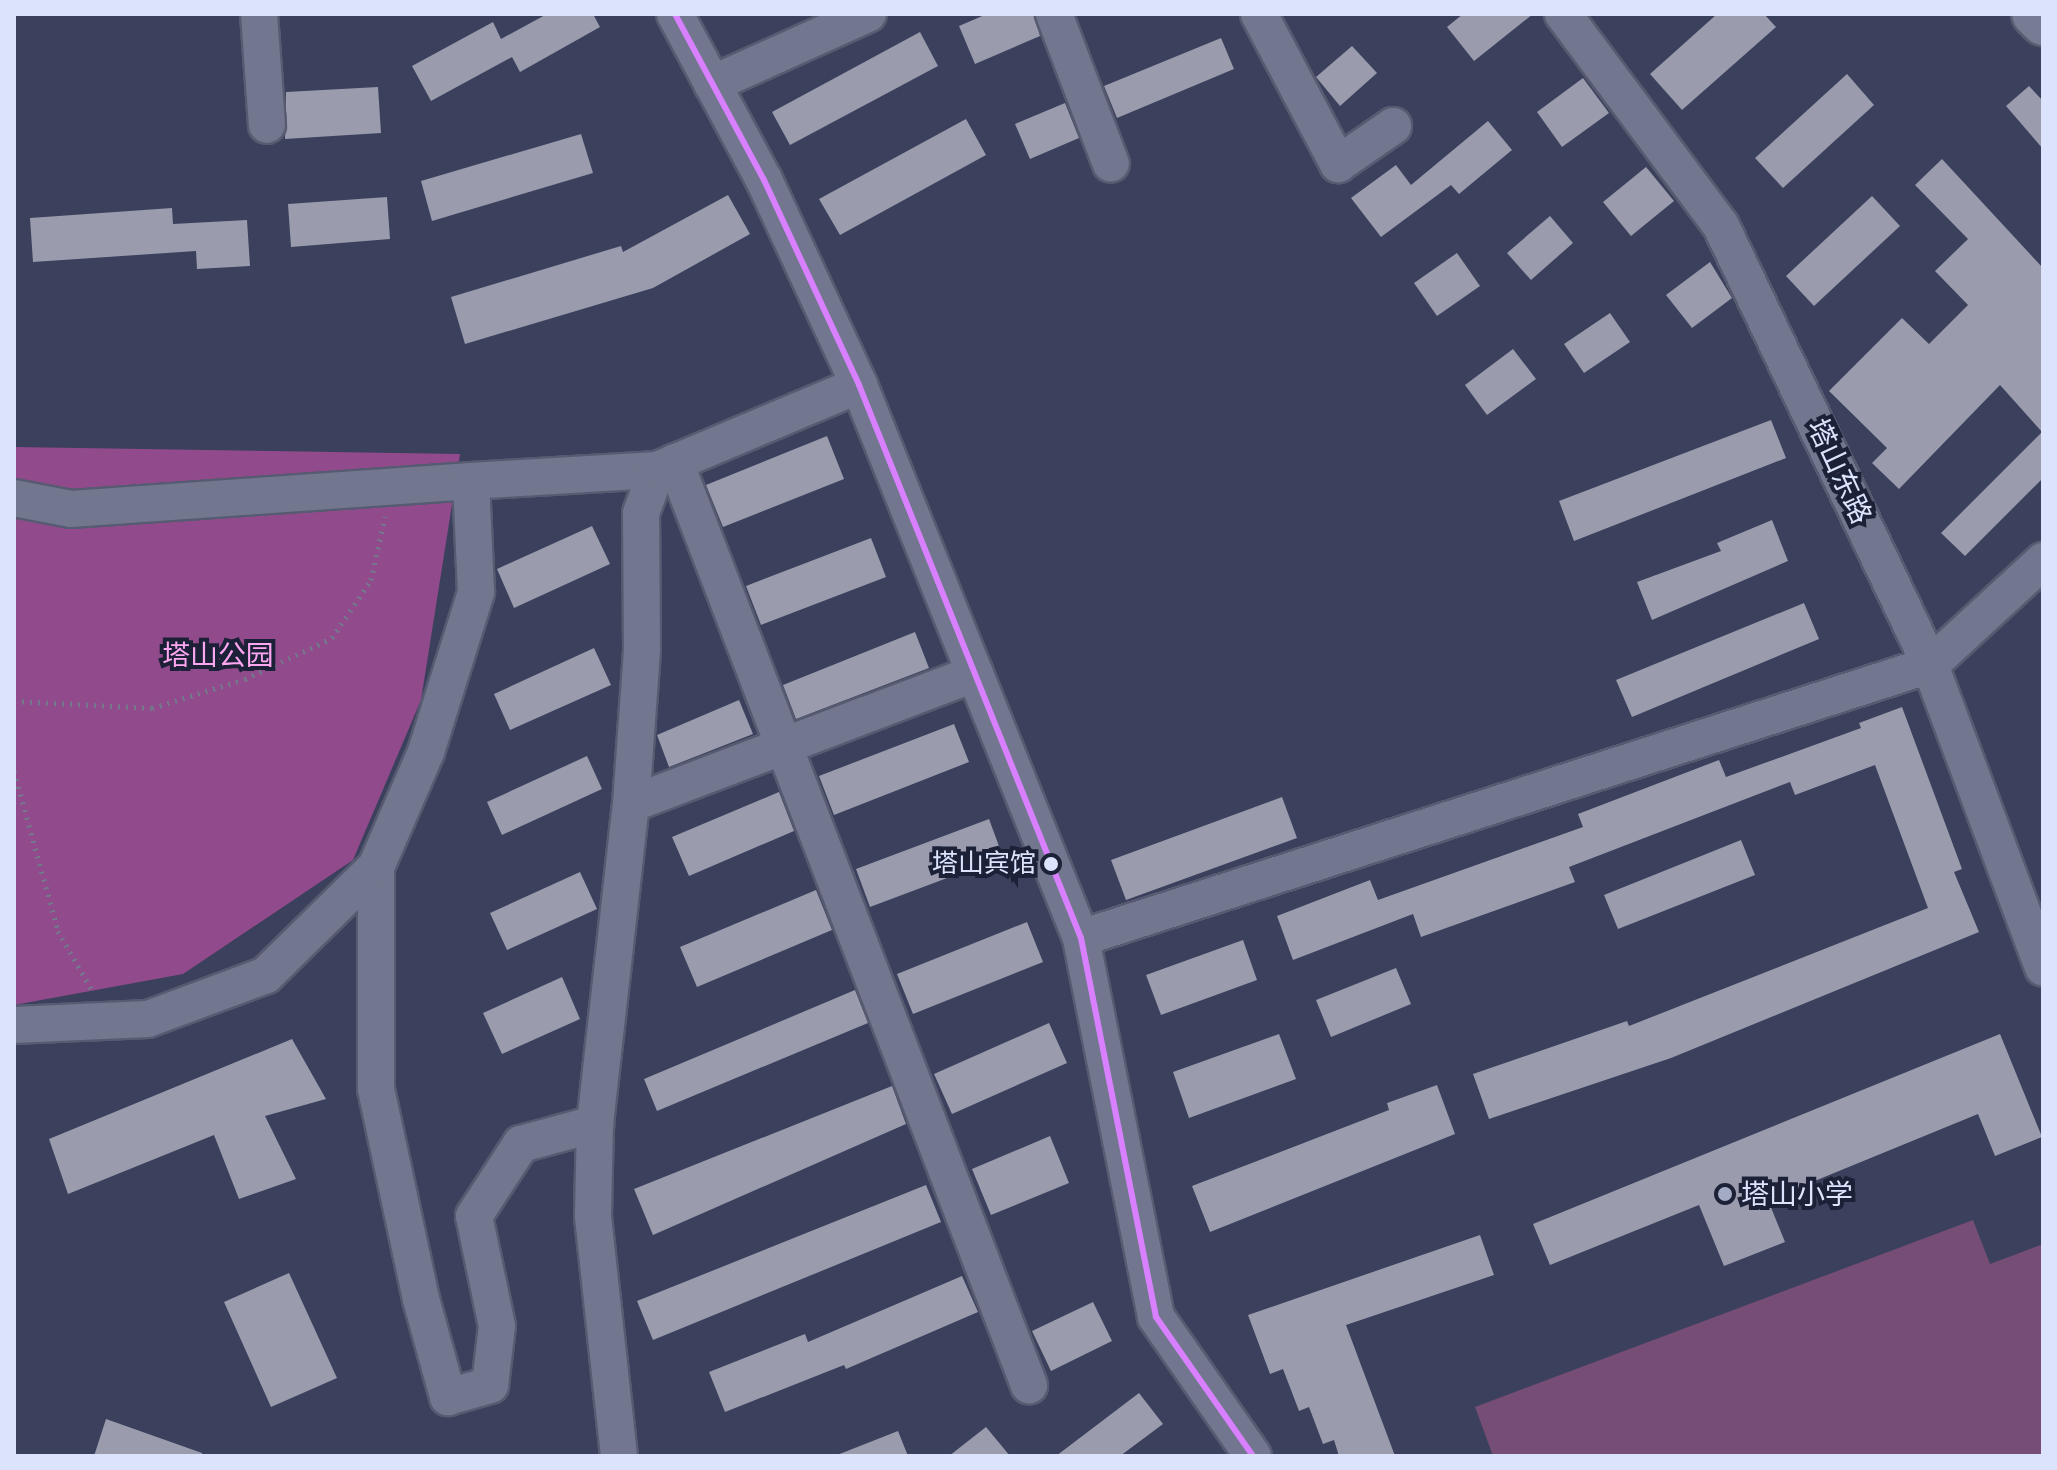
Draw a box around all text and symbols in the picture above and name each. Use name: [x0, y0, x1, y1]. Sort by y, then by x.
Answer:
street label: 塔山东路: [1801, 413, 1879, 529]
park label: 塔山公园: [162, 638, 274, 672]
place label: 塔山宾馆: [932, 848, 1036, 880]
marker: 塔山宾馆: [1043, 856, 1059, 872]
place label: 塔山小学: [1741, 1177, 1853, 1211]
marker: 塔山小学: [1716, 1185, 1734, 1203]

